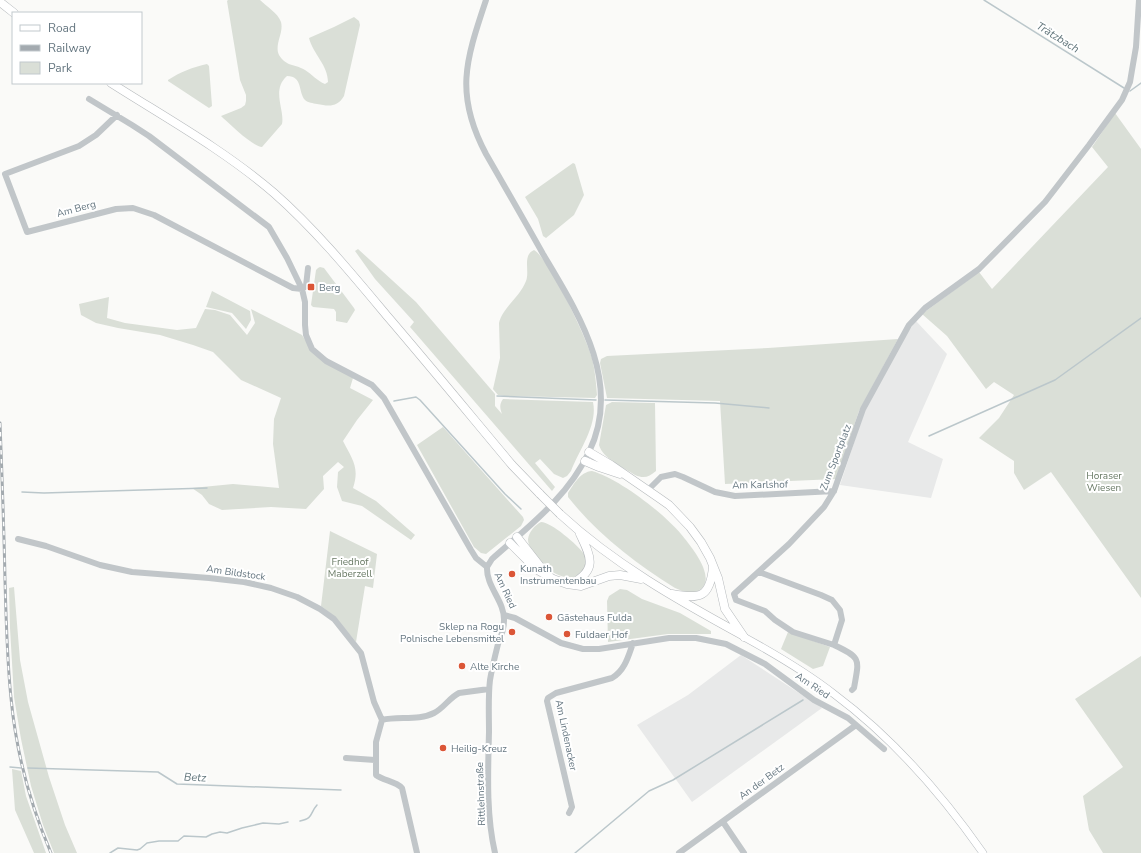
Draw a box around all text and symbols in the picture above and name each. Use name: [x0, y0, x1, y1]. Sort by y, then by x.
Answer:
legend: [12, 12, 142, 84]
water label: Trätzbach: [1033, 18, 1082, 57]
text: Road: [48, 20, 76, 36]
text: Railway: [48, 40, 92, 56]
text: Park: [48, 60, 73, 76]
street label: Am Berg: [55, 197, 97, 221]
place label: Berg: [319, 281, 341, 295]
marker: Berg: [306, 282, 316, 292]
street label: Zum Sportplatz: [817, 422, 855, 492]
park label: Horaser Wiesen: [1086, 469, 1122, 495]
street label: Am Karlshof: [732, 478, 789, 492]
park label: Friedhof Maberzell: [328, 555, 372, 581]
street label: Am Bildstock: [205, 562, 267, 584]
place label: Kunath Instrumentenbau: [520, 562, 596, 588]
marker: Kunath Instrumentenbau: [507, 569, 517, 579]
street label: Am Ried: [491, 570, 520, 611]
place label: Gästehaus Fulda: [557, 611, 632, 625]
marker: Gästehaus Fulda: [544, 612, 554, 622]
place label: Sklep na Rogu Polnische Lebensmittel: [400, 620, 504, 646]
marker: Sklep na Rogu Polnische Lebensmittel: [507, 627, 517, 637]
place label: Fuldaer Hof: [575, 628, 629, 642]
marker: Fuldaer Hof: [562, 629, 572, 639]
place label: Alte Kirche: [470, 660, 519, 674]
marker: Alte Kirche: [457, 661, 467, 671]
street label: Am Ried: [793, 669, 832, 703]
street label: Am Lindenacker: [552, 698, 580, 772]
place label: Heilig-Kreuz: [451, 742, 507, 756]
marker: Heilig-Kreuz: [438, 743, 448, 753]
street label: An der Betz: [736, 760, 787, 803]
street label: Rittlehnstraße: [473, 762, 489, 826]
water label: Betz: [184, 770, 207, 785]

